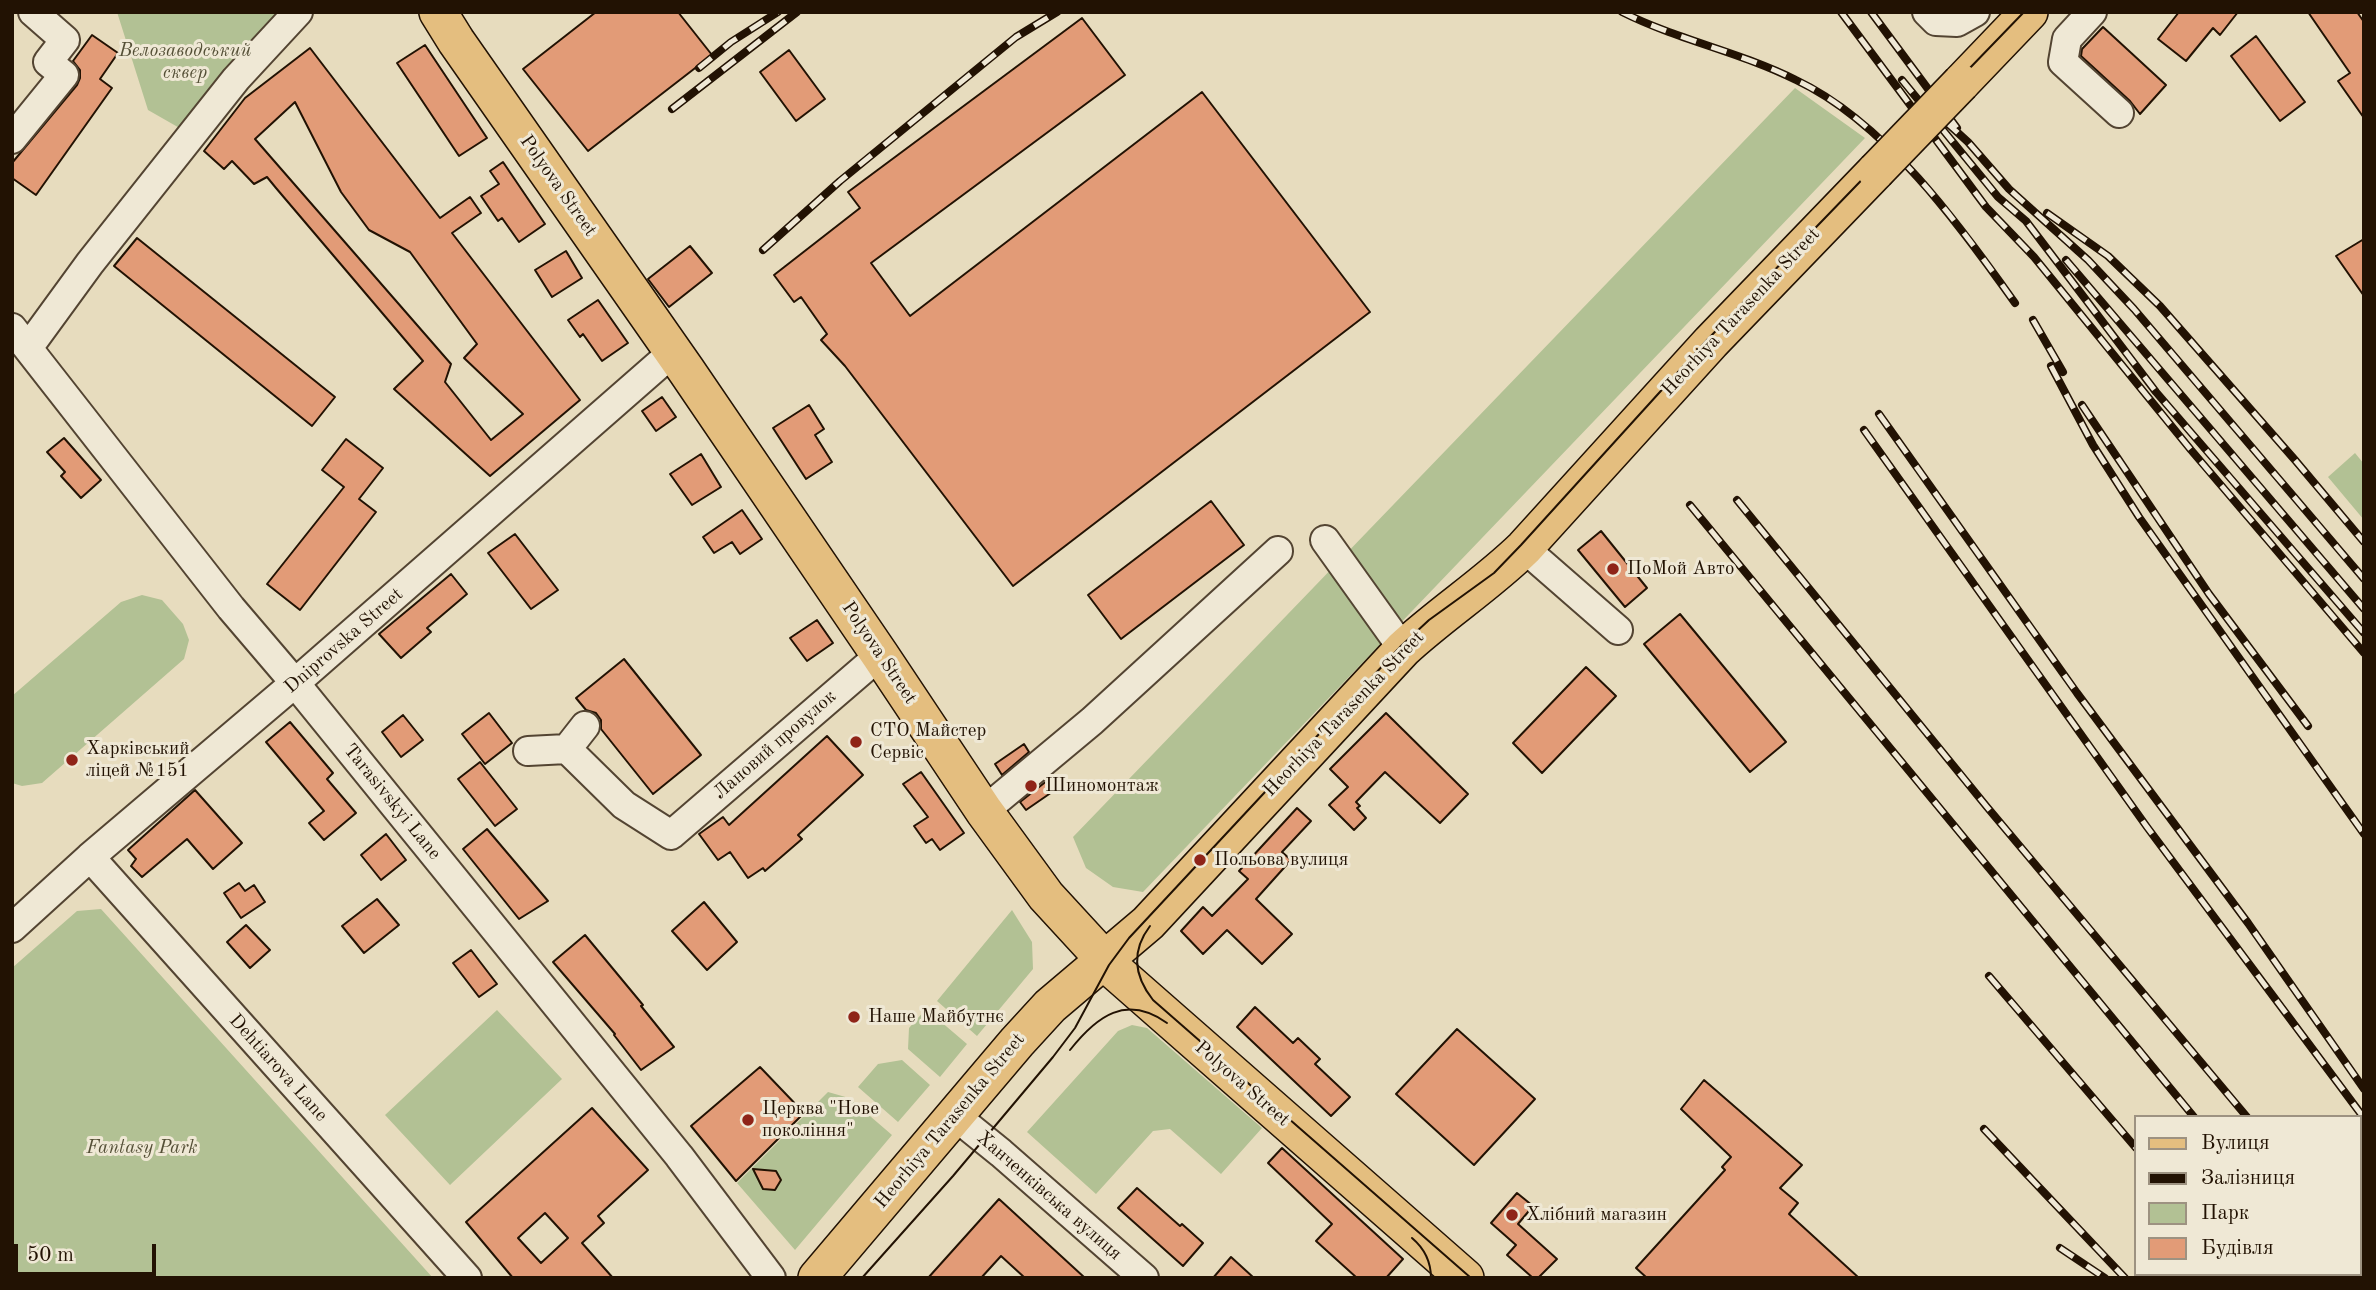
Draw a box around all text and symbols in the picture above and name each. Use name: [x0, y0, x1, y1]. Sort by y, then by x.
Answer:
park label: Велозаводський сквер: [119, 40, 251, 84]
street label: Polyova Street: [515, 131, 601, 241]
street label: Heorhiya Tarasenka Street: [1657, 223, 1825, 401]
place label: ПоМой Авто: [1627, 558, 1734, 580]
marker: ПоМой Авто: [1605, 561, 1621, 577]
street label: Dniprovska Street: [280, 583, 408, 699]
street label: Polyova Street: [836, 597, 922, 709]
street label: Heorhiya Tarasenka Street: [1259, 626, 1429, 802]
street label: Лановий провулок: [709, 685, 841, 805]
place label: СТО Майстер Сервіс: [870, 720, 986, 764]
marker: СТО Майстер Сервіс: [848, 734, 864, 750]
place label: Харківський ліцей №151: [86, 738, 189, 782]
street label: Tarasivskyi Lane: [338, 740, 446, 864]
marker: Харківський ліцей №151: [64, 752, 80, 768]
place label: Шиномонтаж: [1045, 775, 1159, 797]
marker: Шиномонтаж: [1023, 778, 1039, 794]
place label: Польова вулиця: [1214, 849, 1348, 871]
marker: Польова вулиця: [1192, 852, 1208, 868]
place label: Наше Майбутнє: [868, 1006, 1004, 1028]
marker: Наше Майбутнє: [846, 1009, 862, 1025]
street label: Dehtiarova Lane: [224, 1010, 332, 1126]
street label: Heorhiya Tarasenka Street: [870, 1029, 1030, 1213]
street label: Polyova Street: [1190, 1036, 1294, 1132]
place label: Церква "Нове покоління": [762, 1098, 879, 1142]
marker: Церква "Нове покоління": [740, 1112, 756, 1128]
legend: [2134, 1115, 2362, 1276]
street label: Ханченківська вулиця: [972, 1127, 1126, 1265]
text: Вулиця: [2201, 1133, 2270, 1154]
park label: Fantasy Park: [86, 1137, 198, 1159]
text: Залізниця: [2201, 1168, 2295, 1189]
text: Парк: [2201, 1203, 2249, 1224]
place label: Хлібний магазин: [1526, 1204, 1667, 1226]
marker: Хлібний магазин: [1504, 1207, 1520, 1223]
scale bar: [18, 1230, 159, 1274]
text: Будівля: [2201, 1238, 2274, 1259]
text: 50 m: [27, 1245, 74, 1266]

